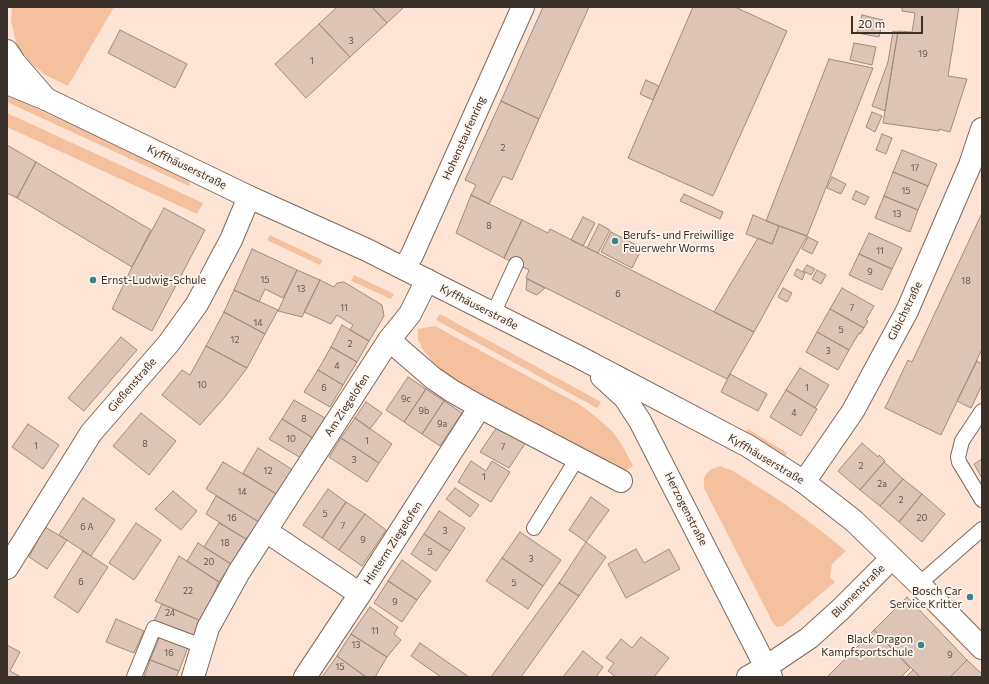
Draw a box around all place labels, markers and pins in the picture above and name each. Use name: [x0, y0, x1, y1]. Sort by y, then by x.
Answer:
place label: Berufs- und Freiwillige Feuerwehr Worms: [623, 228, 734, 254]
marker: Berufs- und Freiwillige Feuerwehr Worms: [610, 236, 620, 246]
place label: Ernst-Ludwig-Schule: [101, 273, 206, 287]
marker: Ernst-Ludwig-Schule: [88, 275, 98, 285]
place label: Bosch Car Service Kritter: [890, 584, 962, 610]
marker: Bosch Car Service Kritter: [965, 592, 975, 602]
place label: Black Dragon Kampfsportschule: [821, 632, 913, 658]
marker: Black Dragon Kampfsportschule: [916, 640, 926, 650]

